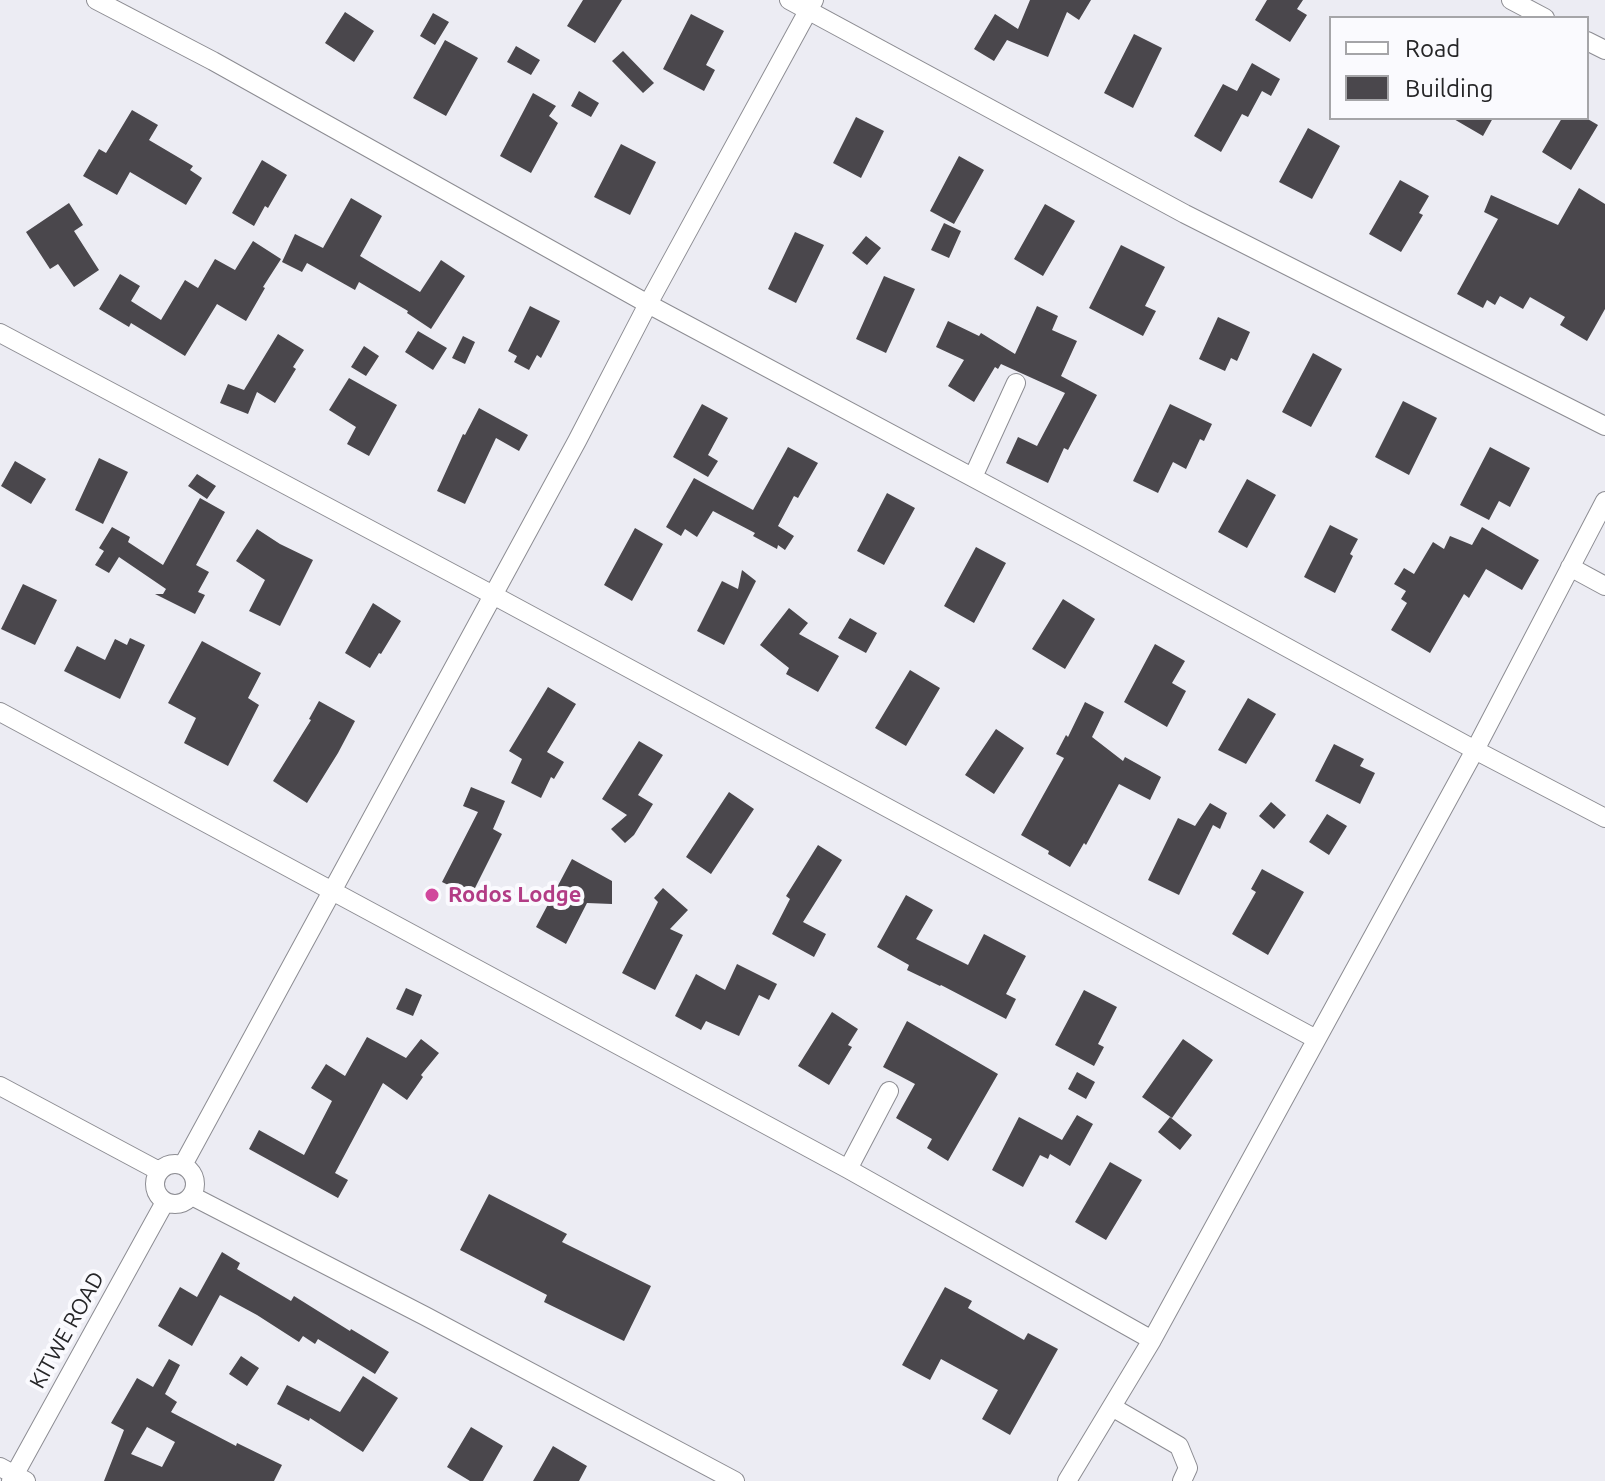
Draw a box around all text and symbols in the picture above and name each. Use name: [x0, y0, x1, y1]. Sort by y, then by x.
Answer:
legend: [1329, 16, 1589, 120]
text: Road: [1405, 35, 1460, 62]
text: Building: [1405, 75, 1493, 102]
place label: Rodos Lodge: [448, 882, 581, 908]
marker: Rodos Lodge: [423, 886, 441, 904]
street label: KITWE ROAD: [24, 1267, 110, 1393]

